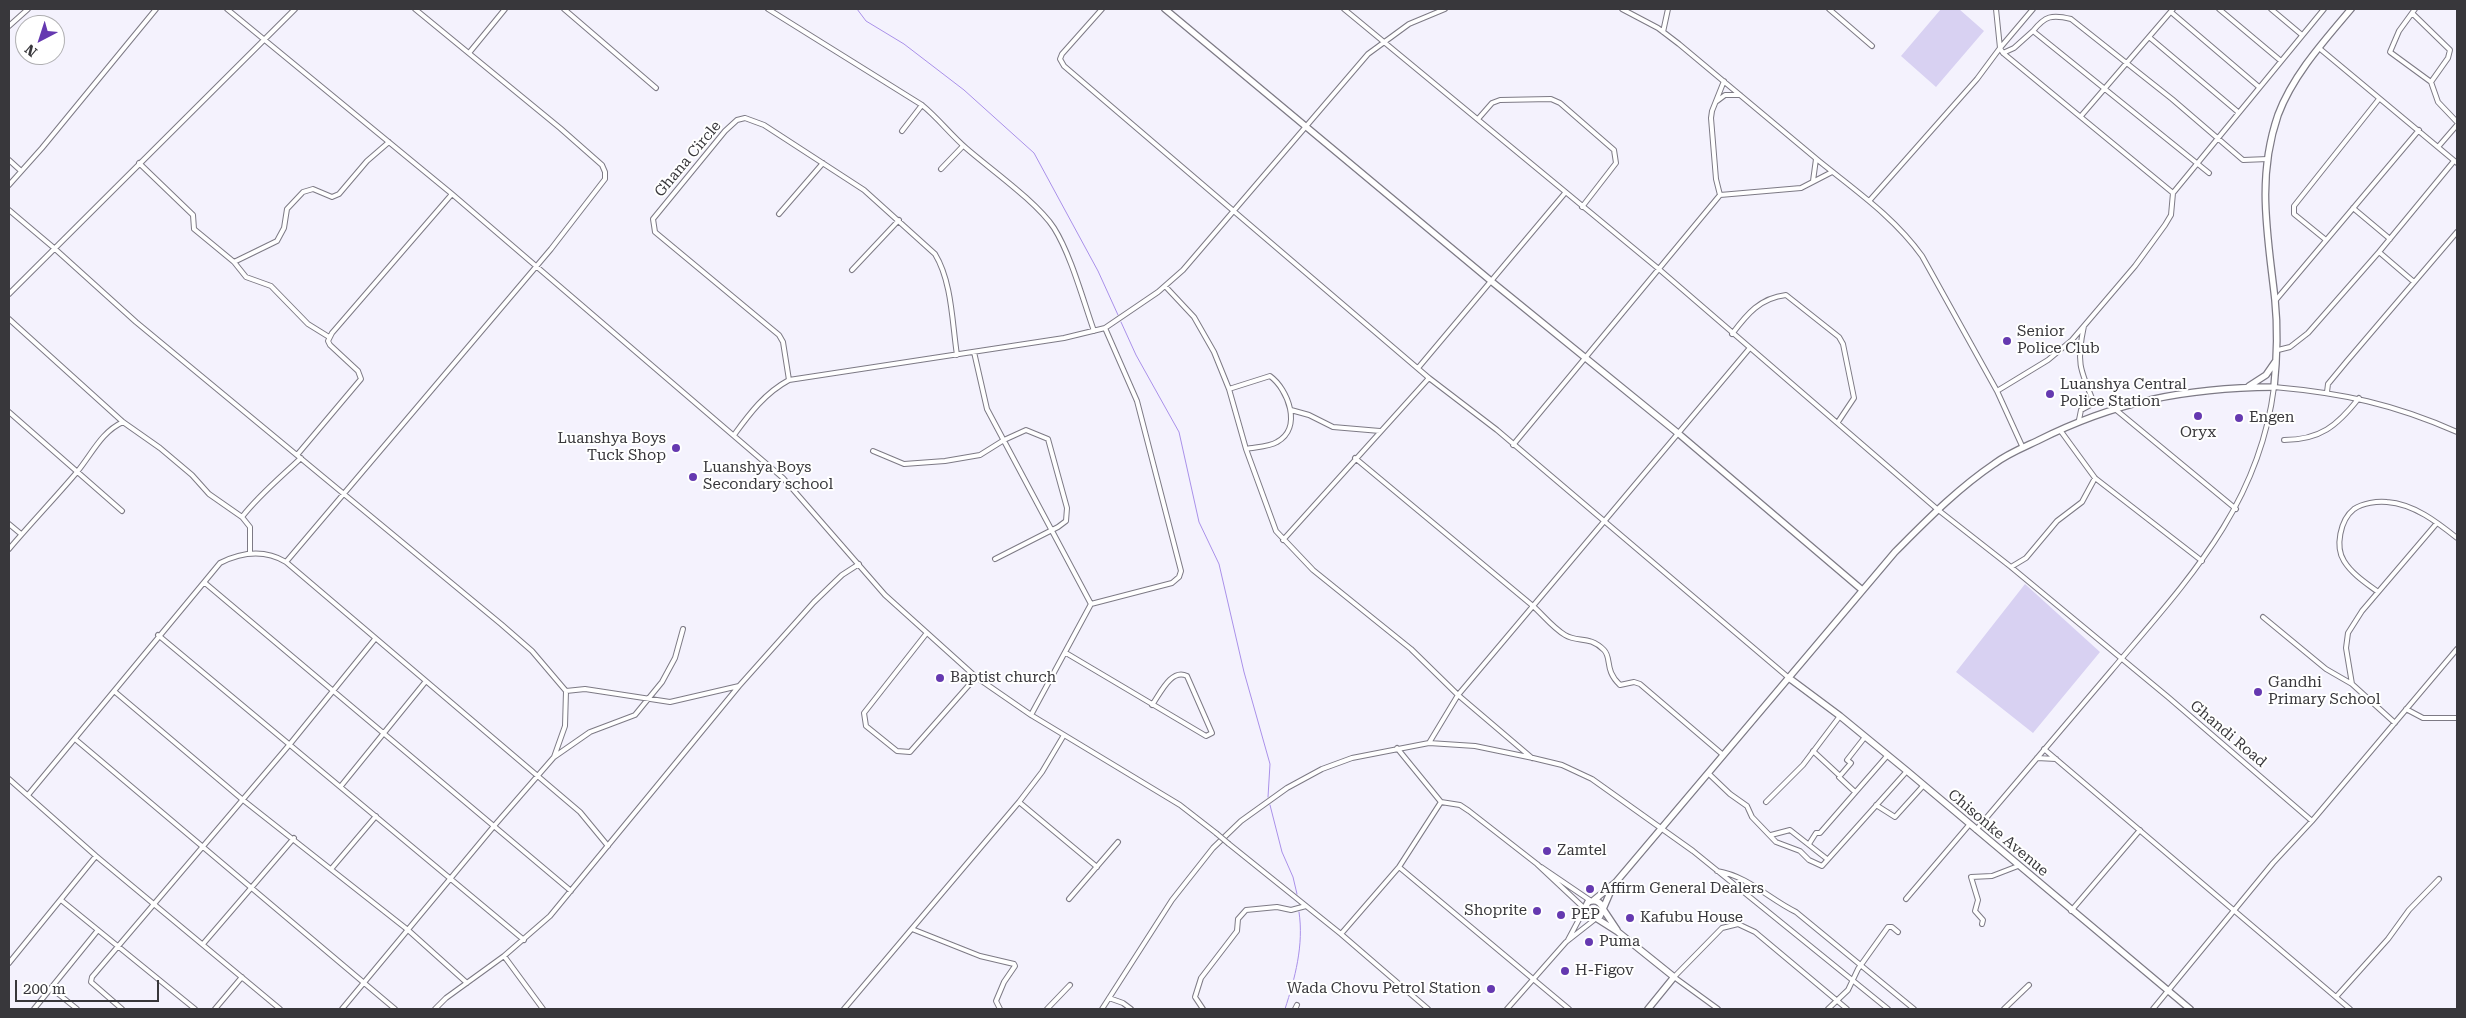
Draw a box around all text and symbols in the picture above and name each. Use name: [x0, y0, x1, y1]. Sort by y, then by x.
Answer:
north arrow: [15, 15, 65, 65]
text: N: [22, 41, 40, 60]
street label: Ghana Circle: [651, 117, 725, 201]
place label: Senior Police Club: [2017, 323, 2100, 358]
marker: Senior Police Club: [2001, 335, 2013, 347]
place label: Luanshya Central Police Station: [2060, 376, 2187, 411]
marker: Luanshya Central Police Station: [2044, 388, 2056, 400]
place label: Engen: [2249, 409, 2294, 427]
marker: Oryx: [2192, 410, 2204, 422]
marker: Engen: [2233, 412, 2245, 424]
place label: Oryx: [2180, 424, 2216, 442]
place label: Luanshya Boys Tuck Shop: [558, 430, 666, 465]
marker: Luanshya Boys Tuck Shop: [670, 442, 682, 454]
place label: Luanshya Boys Secondary school: [703, 459, 833, 494]
marker: Luanshya Boys Secondary school: [687, 471, 699, 483]
place label: Baptist church: [950, 669, 1056, 687]
marker: Baptist church: [934, 672, 946, 684]
place label: Gandhi Primary School: [2268, 674, 2380, 709]
marker: Gandhi Primary School: [2252, 686, 2264, 698]
street label: Ghandi Road: [2186, 697, 2270, 771]
street label: Chisonke Avenue: [1944, 786, 2052, 880]
place label: Zamtel: [1557, 842, 1606, 860]
marker: Zamtel: [1541, 845, 1553, 857]
place label: Affirm General Dealers: [1600, 880, 1764, 898]
marker: Affirm General Dealers: [1584, 883, 1596, 895]
place label: Shoprite: [1464, 902, 1527, 920]
marker: Shoprite: [1531, 905, 1543, 917]
place label: PEP: [1571, 906, 1600, 924]
marker: PEP: [1555, 909, 1567, 921]
place label: Kafubu House: [1640, 909, 1743, 927]
marker: Kafubu House: [1624, 912, 1636, 924]
place label: Puma: [1599, 933, 1640, 951]
marker: Puma: [1583, 936, 1595, 948]
place label: H-Figov: [1575, 962, 1634, 980]
marker: H-Figov: [1559, 965, 1571, 977]
scale bar: [18, 970, 161, 1002]
text: 200 m: [23, 980, 66, 998]
place label: Wada Chovu Petrol Station: [1287, 980, 1481, 998]
marker: Wada Chovu Petrol Station: [1485, 983, 1497, 995]

